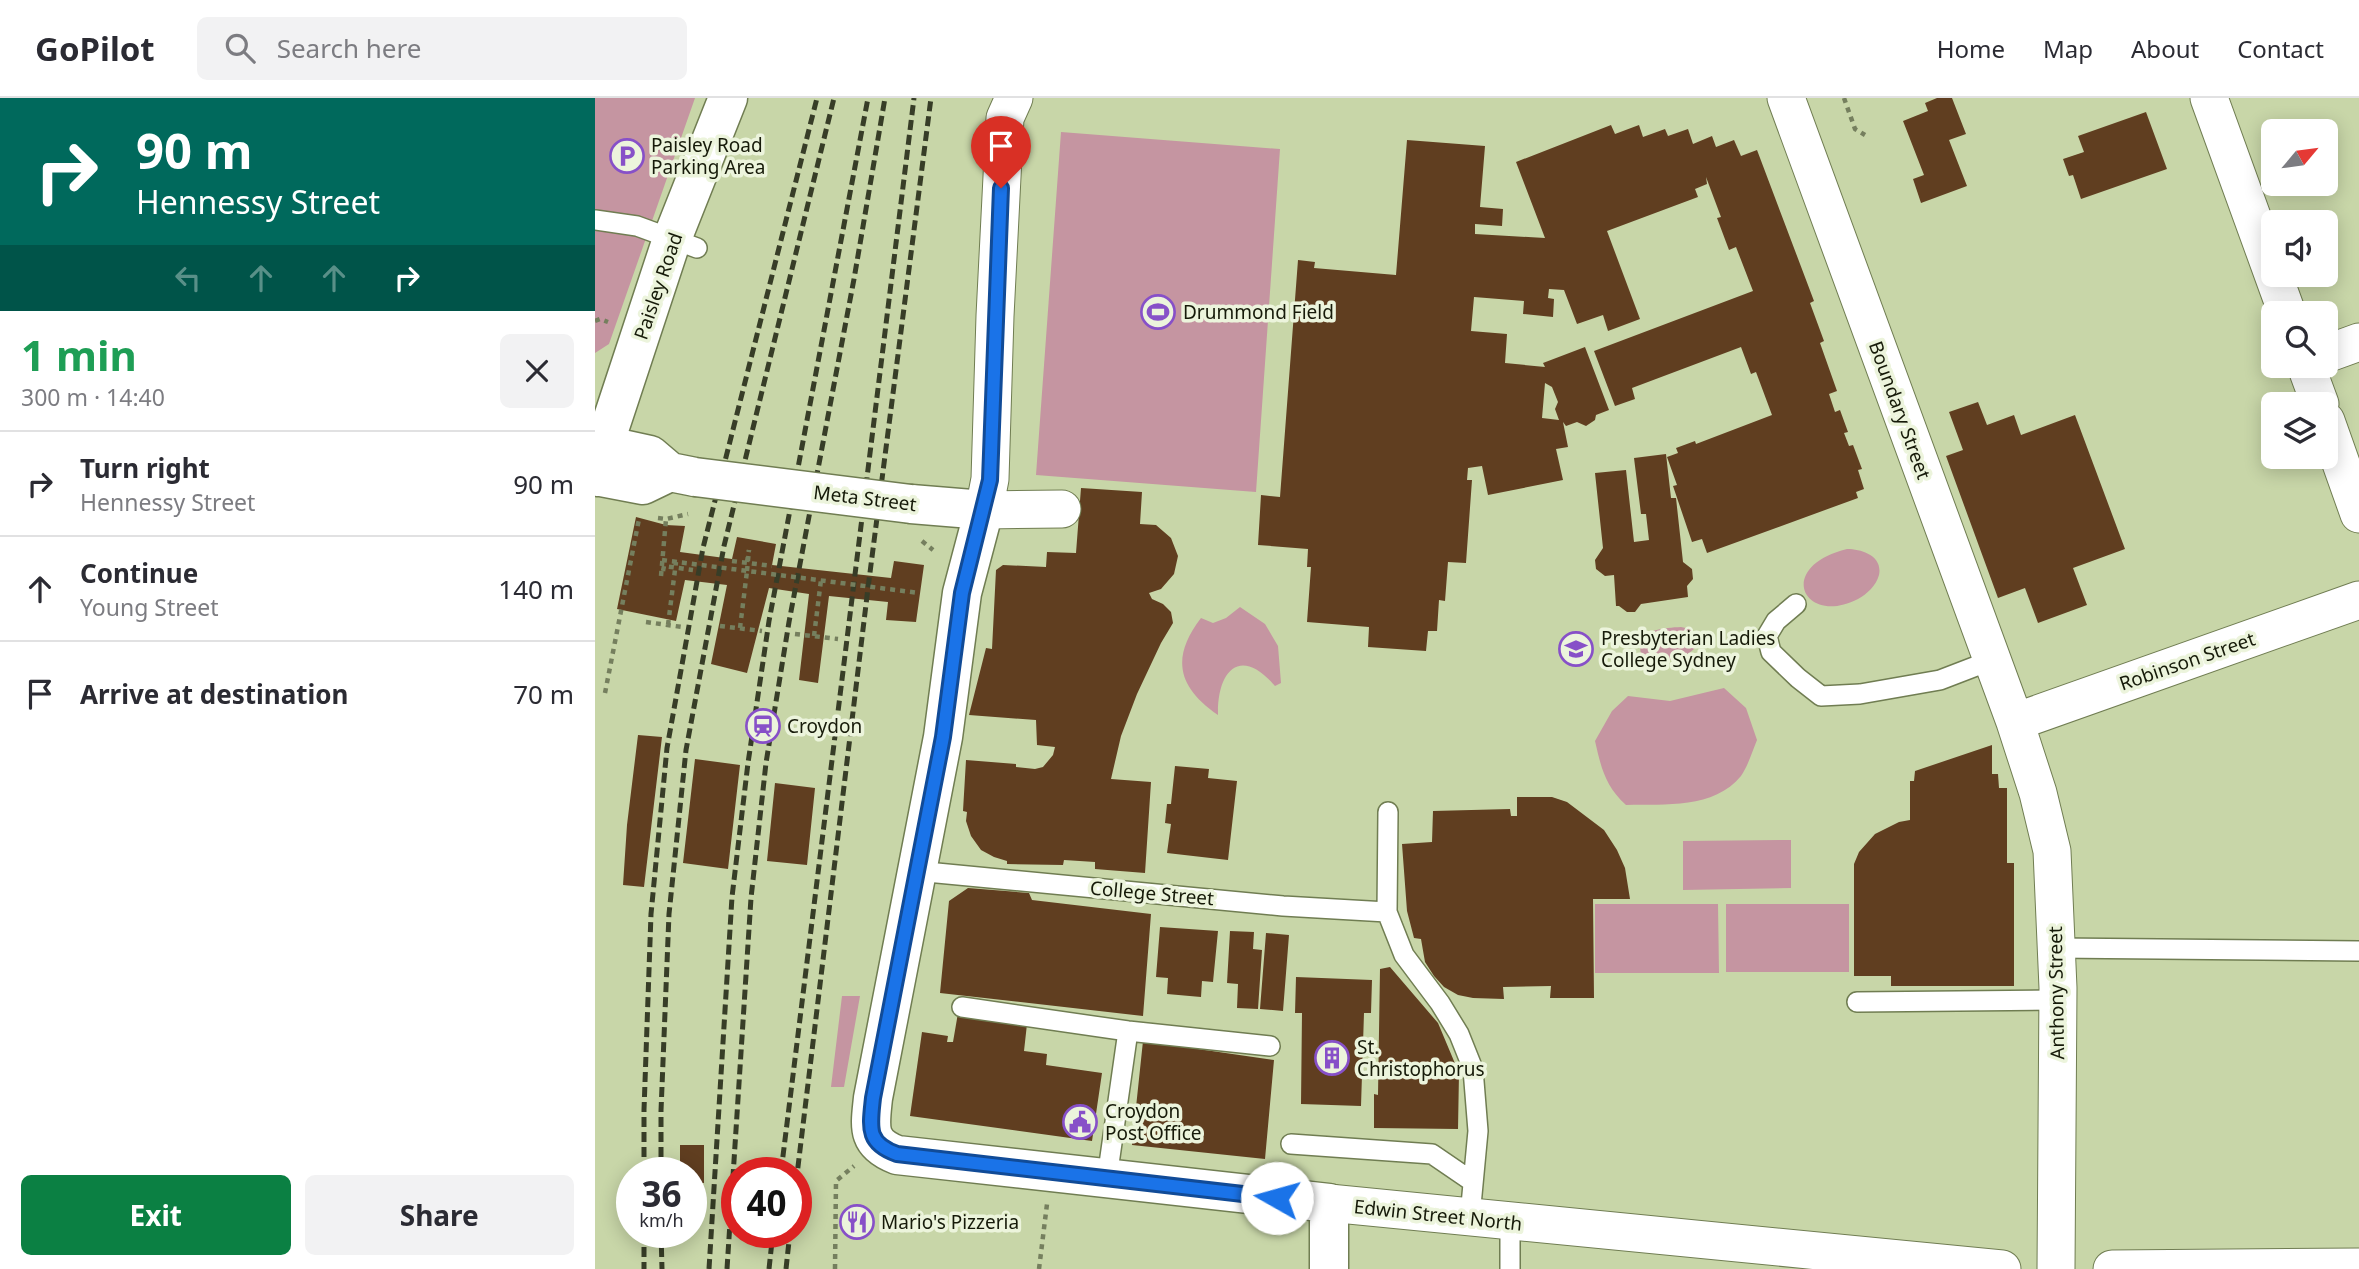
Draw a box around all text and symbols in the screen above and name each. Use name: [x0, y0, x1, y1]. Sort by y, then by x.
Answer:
search box: [197, 17, 687, 80]
text: GoPilot: [35, 26, 155, 71]
icon: search: [221, 29, 259, 67]
text: Search here: [277, 30, 421, 66]
text: Home: [1937, 32, 2005, 65]
text: Map: [2043, 32, 2093, 65]
text: About: [2131, 32, 2199, 65]
text: Contact: [2237, 32, 2324, 65]
pin: [971, 116, 1031, 188]
text: 90 m: [136, 117, 253, 183]
north arrow: [2261, 119, 2338, 196]
map controls: [2261, 119, 2338, 469]
icon: right: [21, 126, 112, 217]
icon: arrive: [982, 127, 1020, 165]
place label: Paisley Road Parking Area: [651, 132, 765, 180]
parking icon: Paisley Road Parking Area: [608, 137, 646, 175]
text: Hennessy Street: [136, 180, 380, 223]
button: sound: [2261, 210, 2338, 287]
street label: Paisley Road: [628, 229, 688, 343]
icon: left: [169, 259, 207, 297]
icon: ahead: [242, 259, 280, 297]
icon: ahead: [315, 259, 353, 297]
icon: right: [388, 259, 426, 297]
sports icon: Drummond Field: [1139, 293, 1177, 331]
place label: Drummond Field: [1183, 299, 1334, 325]
button: search: [2261, 301, 2338, 378]
text: 1 min: [21, 326, 137, 383]
button: close: [500, 334, 574, 408]
street label: Boundary Street: [1863, 337, 1937, 483]
text: 300 m · 14:40: [21, 381, 165, 413]
button: layers: [2261, 392, 2338, 469]
text: Turn right: [80, 450, 210, 486]
icon: right: [21, 465, 59, 503]
text: 90 m: [513, 466, 574, 502]
street label: Meta Street: [812, 479, 918, 517]
text: Hennessy Street: [80, 486, 255, 518]
text: Continue: [80, 555, 198, 591]
icon: ahead: [21, 570, 59, 608]
text: 140 m: [498, 571, 574, 607]
text: Young Street: [80, 591, 219, 623]
place label: Presbyterian Ladies College Sydney: [1601, 625, 1775, 673]
street label: Robinson Street: [2116, 626, 2258, 696]
school or university icon: Presbyterian Ladies College Sydney: [1557, 630, 1595, 668]
icon: arrive: [21, 675, 59, 713]
text: Arrive at destination: [80, 676, 349, 712]
text: 70 m: [513, 676, 574, 712]
station icon: Croydon: [744, 707, 782, 745]
place label: Croydon: [787, 713, 862, 739]
street label: College Street: [1089, 875, 1215, 911]
street label: Anthony Street: [2042, 926, 2070, 1060]
place label: St. Christophorus: [1357, 1034, 1485, 1082]
building icon: St. Christophorus: [1313, 1039, 1351, 1077]
place label: Croydon Post Office: [1105, 1098, 1202, 1146]
public building icon: Croydon Post Office: [1061, 1103, 1099, 1141]
speed limit sign: 40: [721, 1157, 812, 1248]
position arrow: [1240, 1161, 1314, 1235]
text: 36: [641, 1170, 682, 1217]
button: Exit: [21, 1175, 291, 1255]
button: Share: [305, 1175, 574, 1255]
street label: Edwin Street North: [1353, 1193, 1523, 1237]
restaurant icon: Mario's Pizzeria: [838, 1203, 876, 1241]
text: km/h: [639, 1208, 684, 1232]
place label: Mario's Pizzeria: [881, 1209, 1019, 1235]

